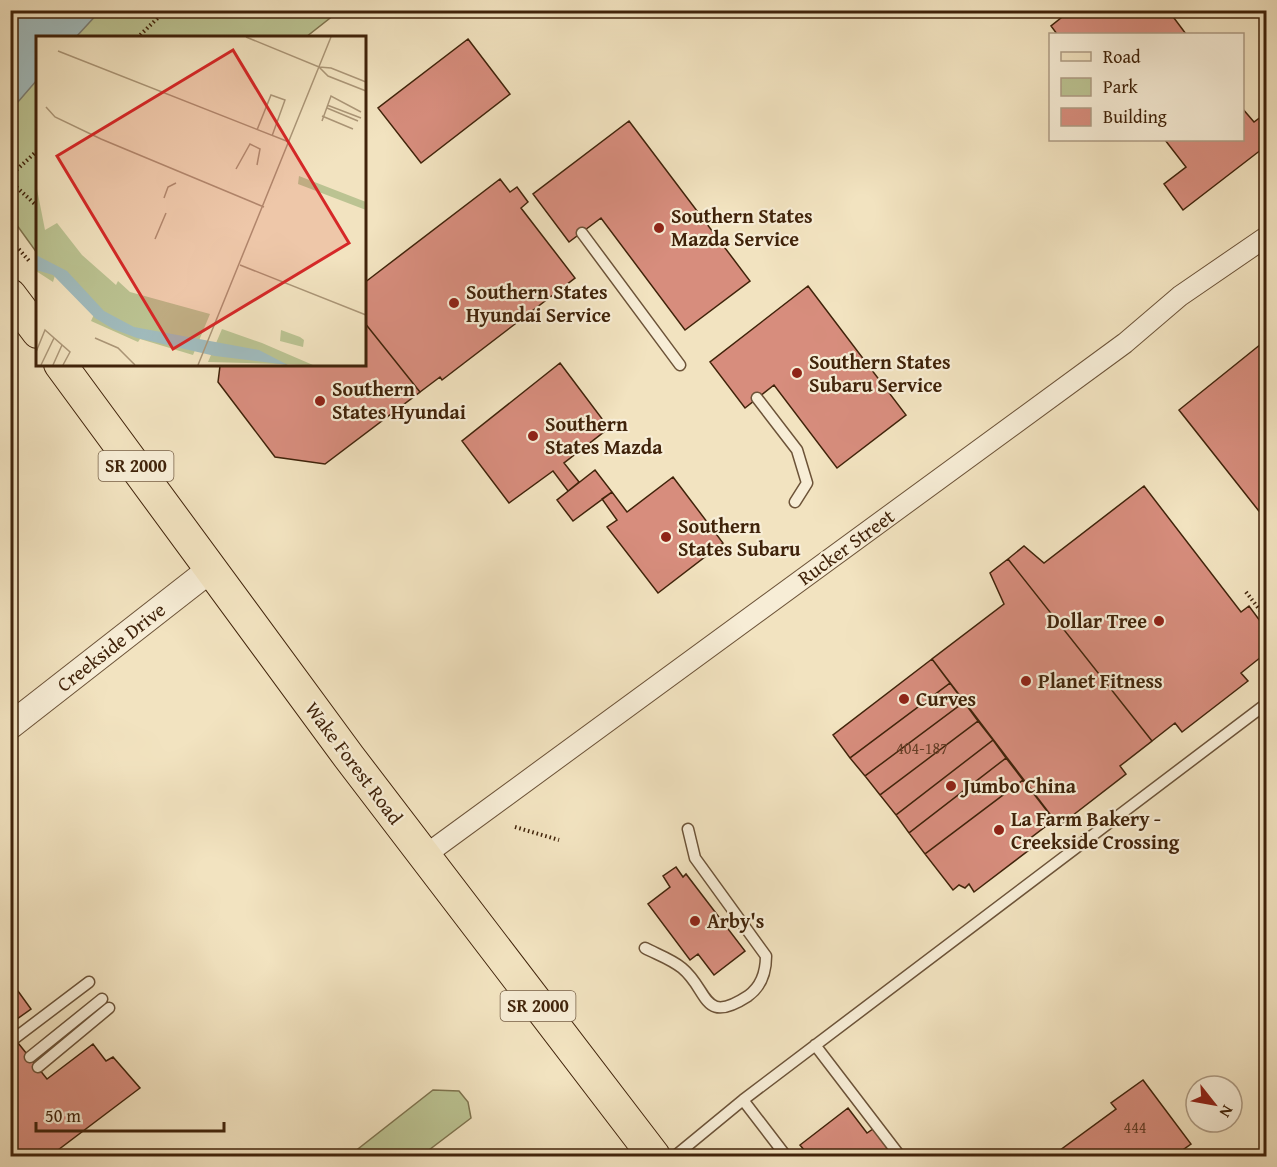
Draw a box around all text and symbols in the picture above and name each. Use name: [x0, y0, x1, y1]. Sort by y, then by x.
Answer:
legend: [1049, 33, 1244, 141]
inset map: [36, 36, 366, 366]
text: Road: [1103, 43, 1141, 70]
text: Park: [1103, 73, 1139, 100]
text: Building: [1103, 103, 1167, 130]
place label: Southern States Mazda Service: [671, 201, 813, 253]
marker: Southern States Mazda Service: [652, 221, 666, 235]
place label: Southern States Hyundai Service: [466, 277, 611, 329]
marker: Southern States Hyundai Service: [447, 296, 461, 310]
place label: Southern States Subaru Service: [809, 347, 951, 399]
marker: Southern States Subaru Service: [790, 366, 804, 380]
place label: Southern States Hyundai: [332, 374, 466, 426]
marker: Southern States Hyundai: [313, 394, 327, 408]
place label: Southern States Mazda: [545, 409, 663, 461]
marker: Southern States Mazda: [526, 429, 540, 443]
road number: SR 2000: [98, 451, 174, 481]
street label: Rucker Street: [791, 502, 900, 592]
place label: Southern States Subaru: [678, 511, 801, 563]
marker: Southern States Subaru: [659, 530, 673, 544]
street label: Creekside Drive: [50, 595, 171, 698]
place label: Dollar Tree: [1047, 606, 1147, 635]
marker: Dollar Tree: [1152, 614, 1166, 628]
place label: Planet Fitness: [1038, 666, 1163, 695]
marker: Planet Fitness: [1019, 674, 1033, 688]
place label: Curves: [916, 684, 976, 713]
marker: Curves: [897, 692, 911, 706]
street label: Wake Forest Road: [299, 695, 410, 830]
house number: 404-187: [896, 736, 948, 760]
place label: Jumbo China: [960, 771, 1077, 800]
marker: Jumbo China: [944, 779, 958, 793]
place label: La Farm Bakery - Creekside Crossing: [1011, 804, 1180, 856]
marker: La Farm Bakery - Creekside Crossing: [992, 823, 1006, 837]
place label: Arby's: [707, 906, 764, 935]
marker: Arby's: [688, 914, 702, 928]
road number: SR 2000: [500, 991, 576, 1021]
north arrow: [1184, 1074, 1244, 1134]
scale bar: [36, 1095, 224, 1133]
text: N: [1214, 1101, 1240, 1123]
text: 50 m: [45, 1102, 81, 1129]
house number: 444: [1123, 1115, 1147, 1139]

